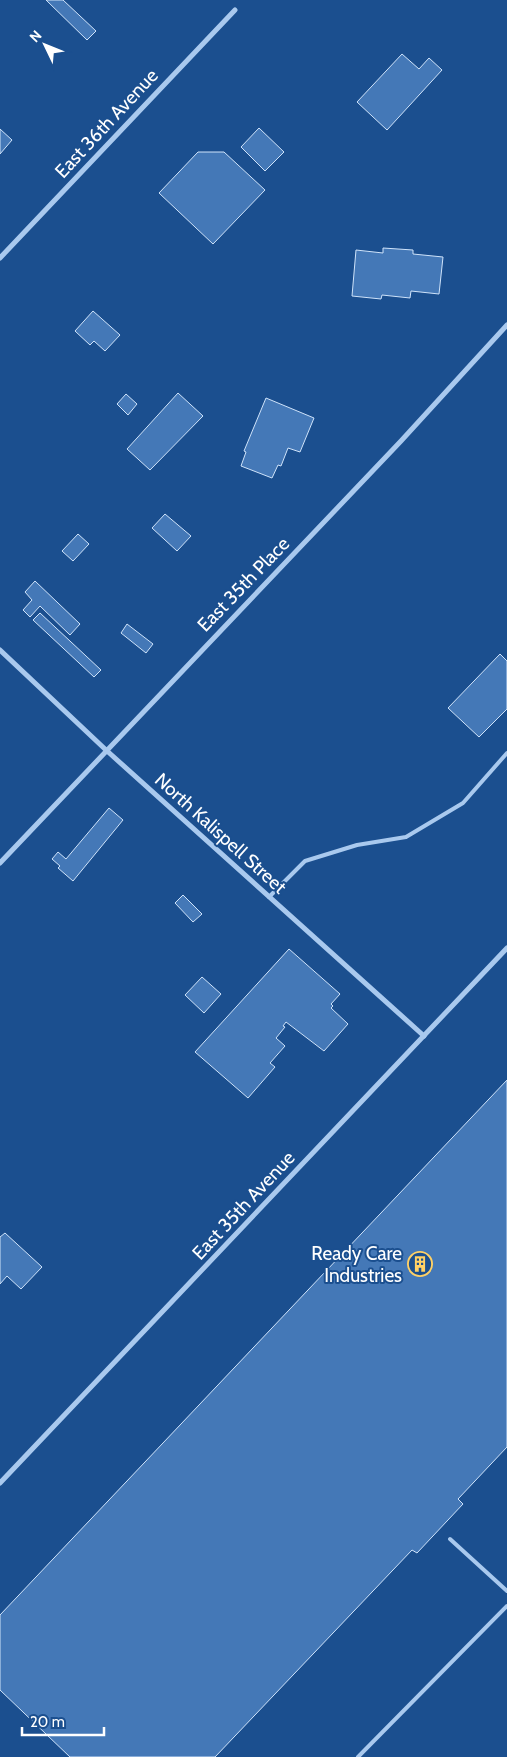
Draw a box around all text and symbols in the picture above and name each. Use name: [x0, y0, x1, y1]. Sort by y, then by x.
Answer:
north arrow: [20, 20, 70, 70]
text: N: [26, 26, 45, 46]
street label: East 36th Avenue: [50, 64, 163, 183]
street label: East 35th Place: [193, 532, 294, 636]
street label: North Kalispell Street: [150, 768, 292, 899]
street label: East 35th Avenue: [187, 1146, 300, 1264]
place label: Ready Care Industries: [311, 1242, 402, 1287]
building icon: Ready Care Industries: [407, 1251, 433, 1277]
scale bar: [22, 1704, 105, 1736]
text: 20 m: [30, 1713, 65, 1731]

